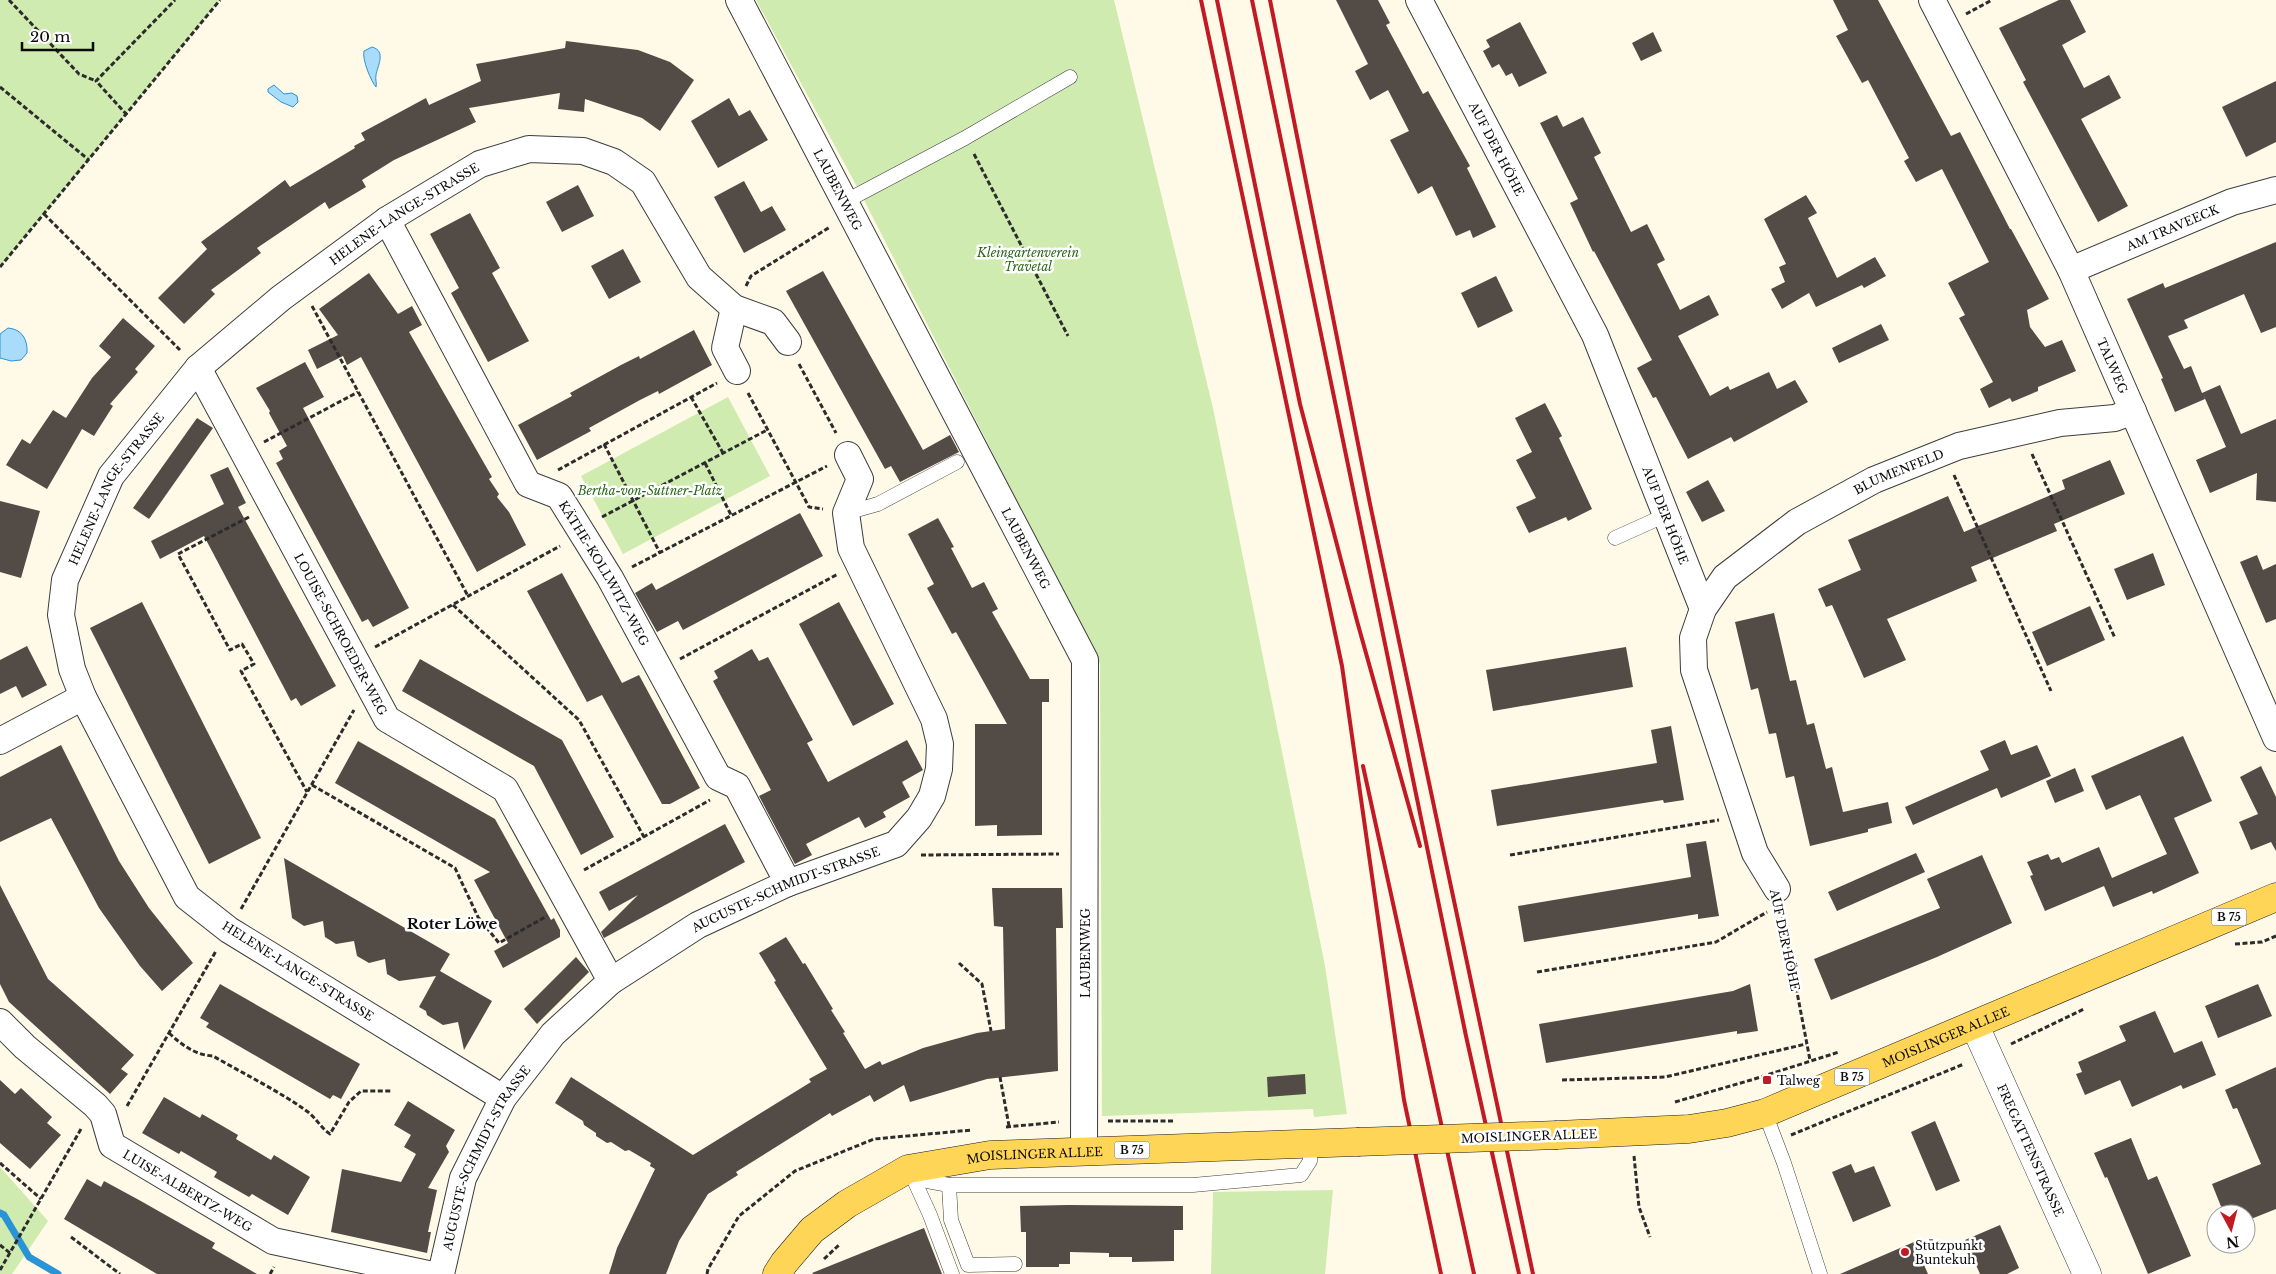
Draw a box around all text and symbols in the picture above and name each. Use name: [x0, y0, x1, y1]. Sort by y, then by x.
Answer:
scale bar: [22, 20, 94, 52]
text: 20 m: [30, 27, 70, 46]
street label: AUF DER HÖHE: [1466, 98, 1528, 198]
street label: LAUBENWEG: [811, 146, 866, 233]
street label: HELENE-LANGE-STRASSE: [326, 159, 482, 268]
street label: AM TRAVEECK: [2123, 201, 2221, 254]
park label: Kleingartenverein Travetal: [976, 245, 1079, 274]
street label: TALWEG: [2094, 336, 2132, 396]
street label: HELENE-LANGE-STRASSE: [65, 409, 167, 567]
street label: BLUMENFELD: [1851, 445, 1946, 497]
street label: AUF DER HÖHE: [1640, 463, 1692, 566]
park label: Bertha-von-Suttner-Platz: [577, 483, 722, 498]
street label: KÄTHE-KOLLWITZ-WEG: [556, 498, 653, 649]
street label: LAUBENWEG: [999, 505, 1054, 592]
street label: LOUISE-SCHROEDER-WEG: [291, 550, 391, 718]
street label: AUGUSTE-SCHMIDT-STRASSE: [688, 843, 882, 935]
street label: AUF DER HÖHE: [1767, 886, 1804, 993]
street label: LAUBENWEG: [1078, 908, 1093, 998]
road number: B 75: [2212, 909, 2246, 926]
district label: Roter Löwe: [407, 914, 497, 933]
street label: HELENE-LANGE-STRASSE: [219, 918, 377, 1024]
street label: MOISLINGER ALLEE: [1880, 1003, 2012, 1070]
street label: AUGUSTE-SCHMIDT-STRASSE: [439, 1062, 533, 1253]
road number: B 75: [1834, 1068, 1870, 1086]
place label: Talweg: [1777, 1073, 1821, 1088]
marker: Talweg: [1761, 1074, 1773, 1086]
street label: FREGATTENSTRASSE: [1995, 1081, 2068, 1219]
street label: MOISLINGER ALLEE: [1461, 1126, 1598, 1146]
road number: B 75: [1114, 1142, 1150, 1158]
street label: MOISLINGER ALLEE: [965, 1143, 1103, 1166]
street label: LUISE-ALBERTZ-WEG: [121, 1146, 256, 1235]
north arrow: [2206, 1204, 2256, 1254]
text: N: [2225, 1232, 2240, 1252]
place label: Stützpunkt Buntekuh: [1915, 1238, 1983, 1267]
marker: Stützpunkt Buntekuh: [1899, 1246, 1911, 1258]

